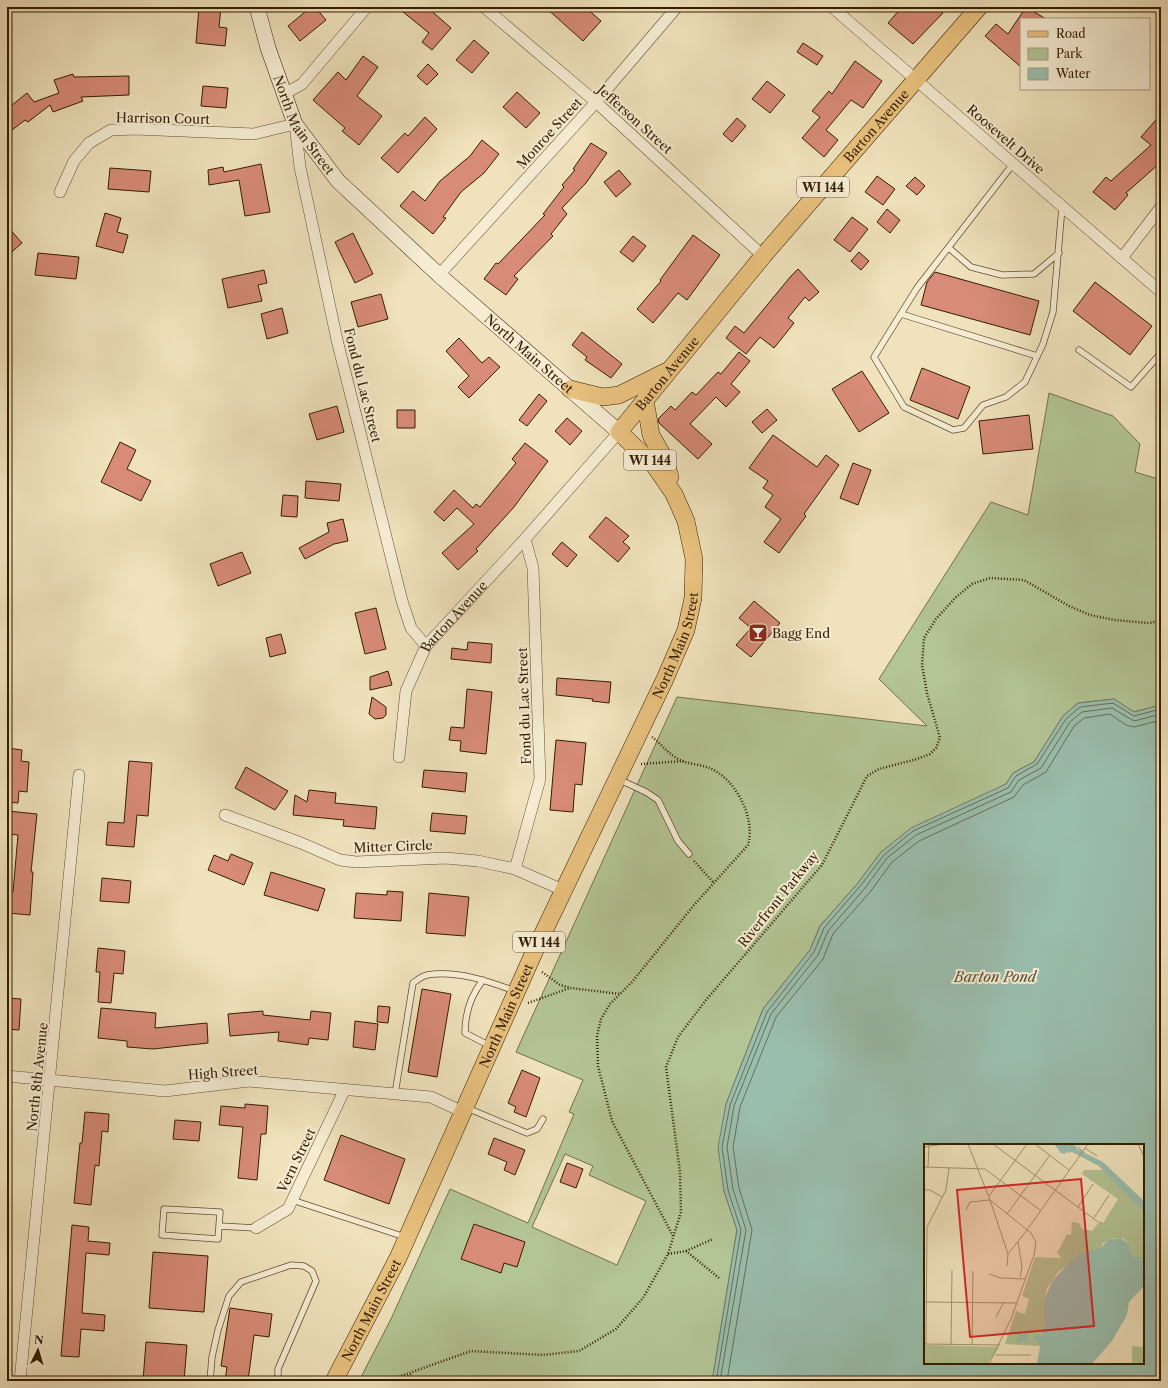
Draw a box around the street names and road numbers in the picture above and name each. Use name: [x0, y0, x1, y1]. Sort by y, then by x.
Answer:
street label: North Main Street: [270, 73, 338, 178]
street label: Jefferson Street: [593, 80, 676, 157]
street label: Barton Avenue: [840, 86, 912, 165]
street label: Monroe Street: [513, 94, 585, 172]
street label: Roosevelt Drive: [964, 101, 1048, 177]
street label: Harrison Court: [116, 109, 211, 127]
road number: WI 144: [797, 177, 849, 197]
street label: North Main Street: [481, 311, 577, 397]
street label: Fond du Lac Street: [341, 326, 385, 444]
street label: Barton Avenue: [632, 333, 702, 414]
road number: WI 144: [624, 450, 676, 470]
street label: Barton Avenue: [417, 577, 490, 654]
street label: North Main Street: [649, 592, 701, 701]
street label: Fond du Lac Street: [514, 647, 534, 765]
street label: Mitter Circle: [353, 837, 433, 855]
street label: Riverfront Parkway: [734, 847, 822, 950]
road number: WI 144: [513, 932, 565, 952]
street label: North Main Street: [476, 961, 536, 1070]
street label: North 8th Avenue: [23, 1022, 51, 1132]
street label: High Street: [187, 1062, 259, 1082]
street label: Vern Street: [273, 1125, 319, 1196]
street label: North Main Street: [338, 1256, 404, 1364]

